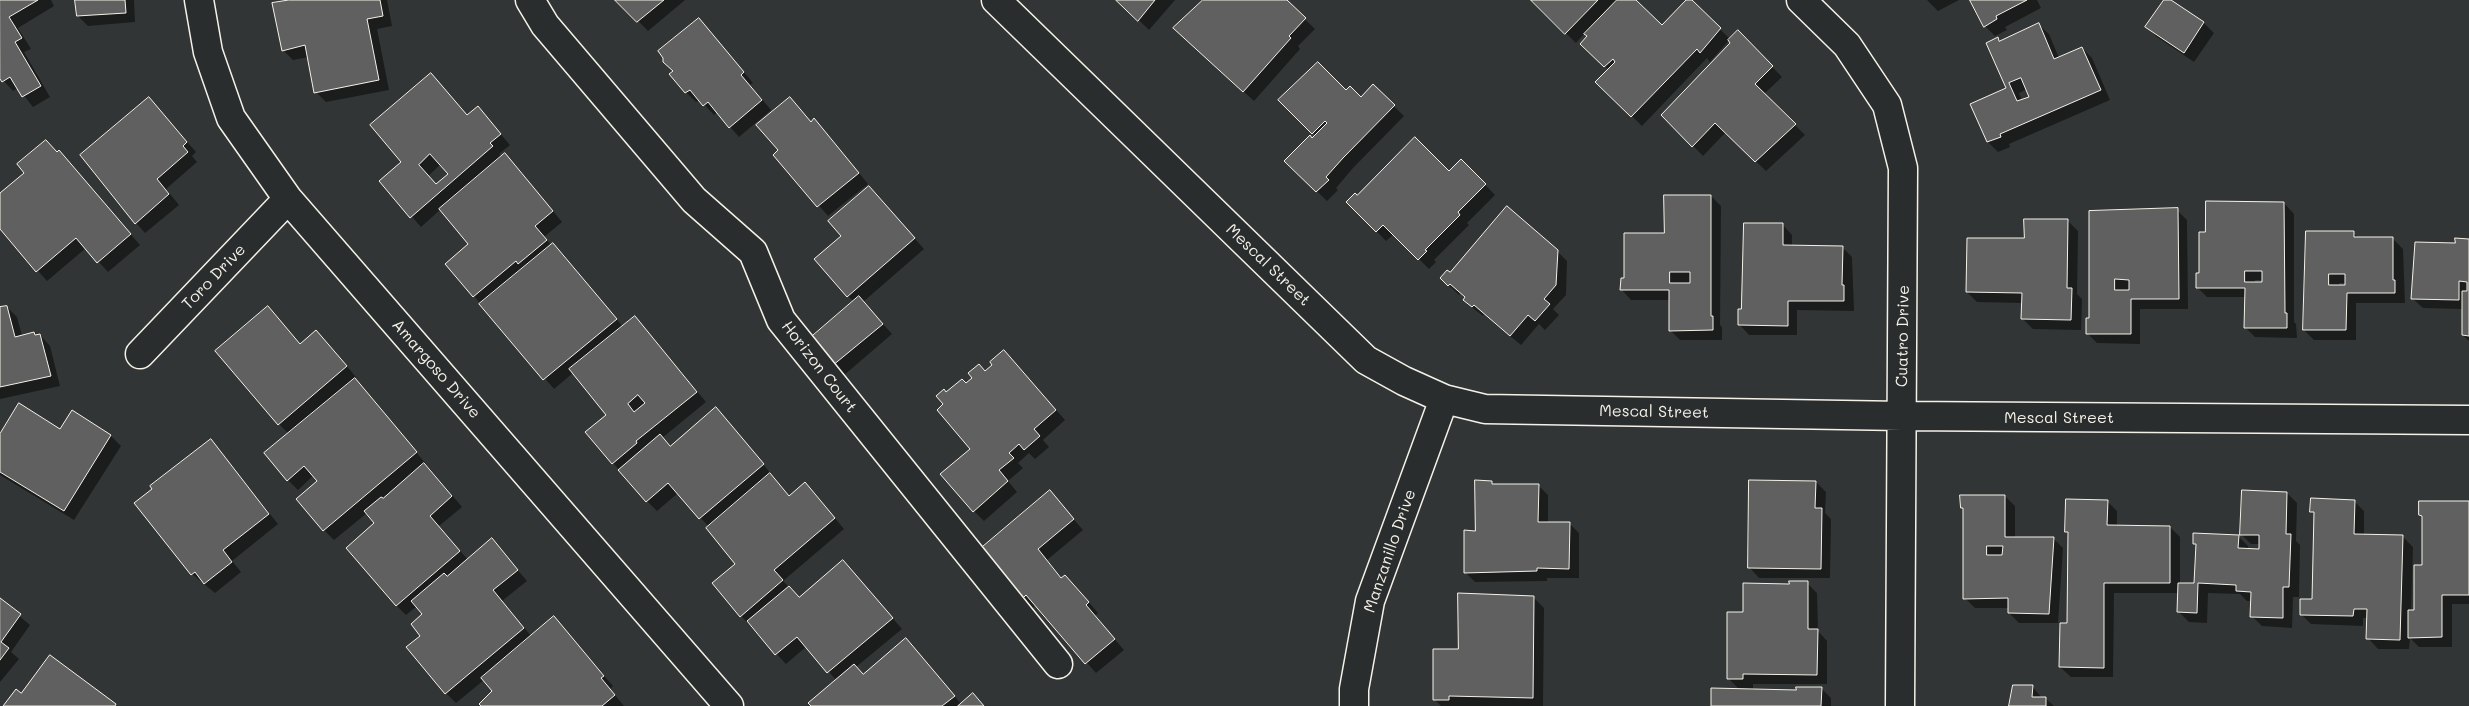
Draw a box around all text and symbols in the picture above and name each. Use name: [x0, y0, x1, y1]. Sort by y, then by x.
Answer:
street label: Mescal Street: [1222, 220, 1314, 310]
street label: Toro Drive: [178, 240, 250, 314]
street label: Cuatro Drive: [1893, 285, 1913, 387]
street label: Amargoso Drive: [388, 315, 484, 423]
street label: Horizon Court: [777, 317, 861, 417]
street label: Mescal Street: [1599, 401, 1709, 423]
street label: Mescal Street: [2004, 408, 2114, 428]
street label: Manzanillo Drive: [1360, 487, 1420, 615]

